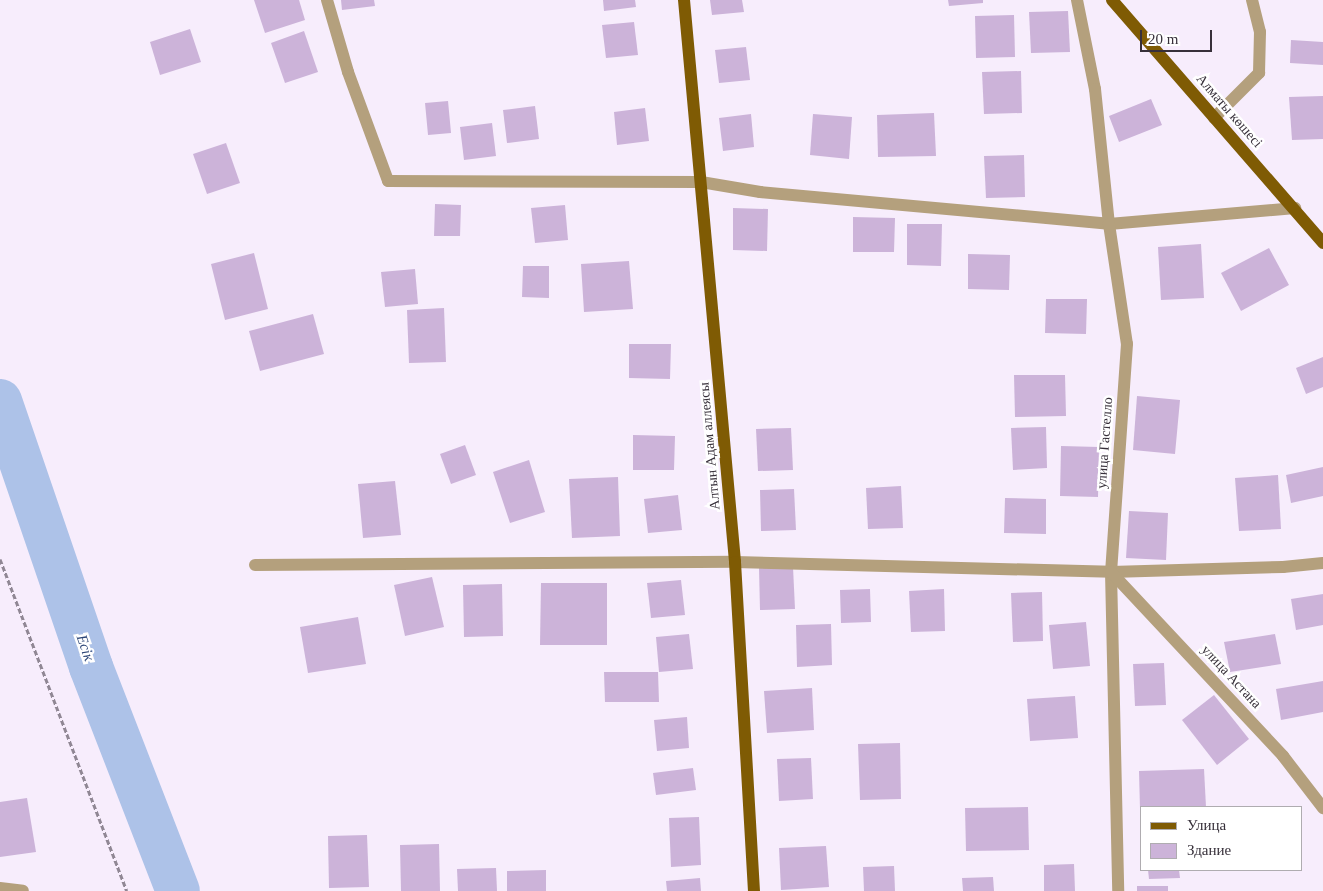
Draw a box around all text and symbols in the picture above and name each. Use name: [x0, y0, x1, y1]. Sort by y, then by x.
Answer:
scale bar: [1143, 20, 1216, 52]
text: 20 m: [1148, 31, 1178, 47]
street label: Алматы көшесі: [1192, 71, 1266, 151]
street label: Алтын Адам аллеясы: [696, 382, 724, 510]
street label: улица Гастелло: [1093, 397, 1117, 489]
water label: Есік: [72, 632, 98, 664]
street label: улица Астана: [1197, 642, 1265, 712]
legend: [1140, 806, 1303, 871]
text: Улица: [1187, 817, 1226, 833]
text: Здание: [1187, 842, 1231, 858]

